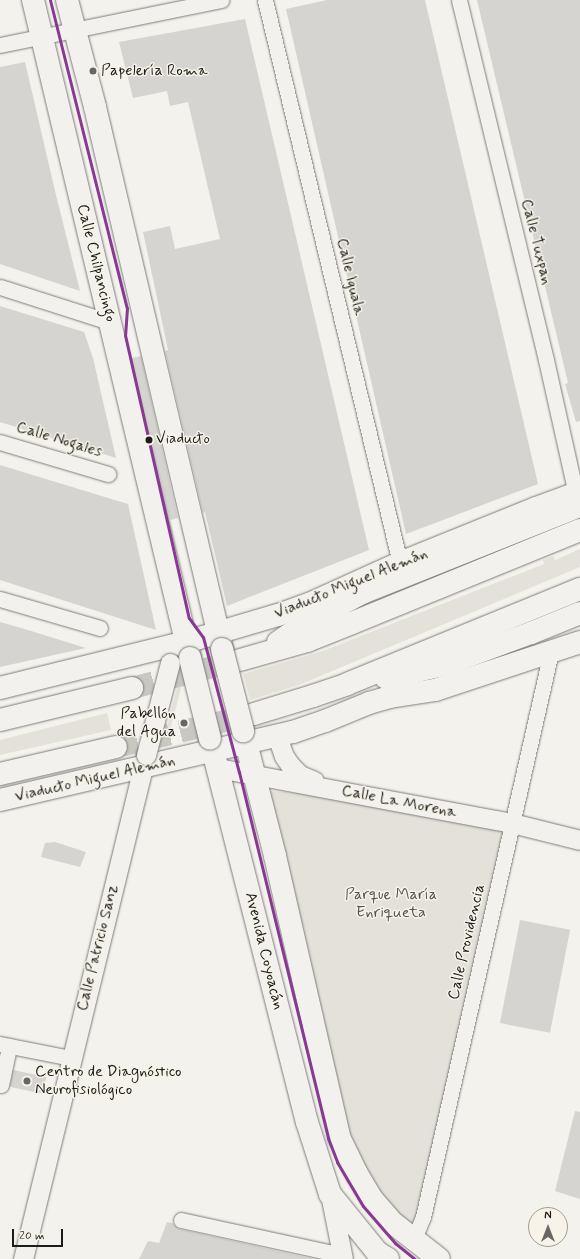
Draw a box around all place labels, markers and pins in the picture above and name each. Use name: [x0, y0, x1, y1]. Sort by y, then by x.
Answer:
place label: Papelería Roma: [101, 61, 206, 81]
marker: Papelería Roma: [88, 66, 98, 76]
place label: Viaducto: [156, 431, 210, 449]
marker: Viaducto: [144, 435, 154, 445]
place label: Pabellón del Agua: [120, 704, 176, 742]
marker: Pabellón del Agua: [179, 718, 189, 728]
place label: Centro de Diagnóstico Neurofisiológico: [35, 1062, 184, 1100]
marker: Centro de Diagnóstico Neurofisiológico: [22, 1076, 32, 1086]

